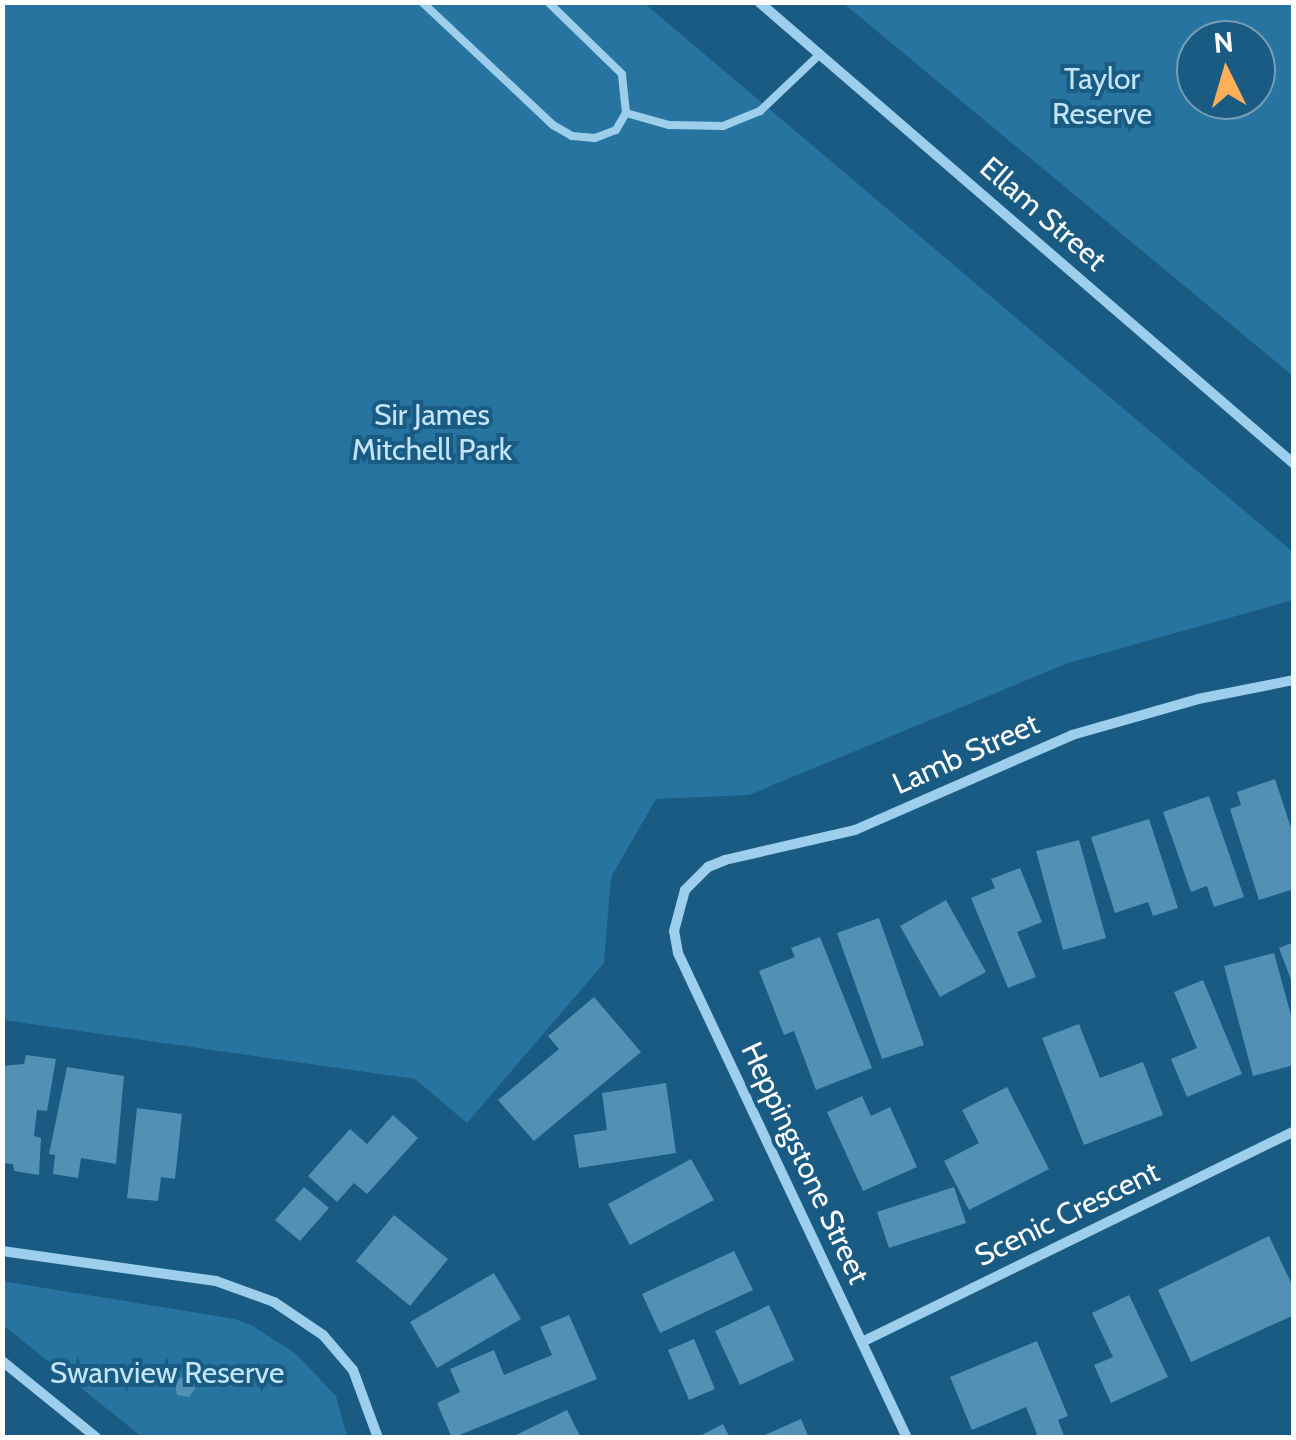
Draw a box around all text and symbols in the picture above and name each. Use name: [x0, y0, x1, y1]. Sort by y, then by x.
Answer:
north arrow: [1176, 20, 1276, 120]
text: N: [1212, 24, 1235, 60]
park label: Taylor Reserve: [1052, 61, 1152, 132]
street label: Ellam Street: [973, 149, 1113, 279]
park label: Sir James Mitchell Park: [352, 397, 512, 468]
street label: Lamb Street: [887, 706, 1045, 802]
street label: Heppingstone Street: [733, 1036, 877, 1290]
street label: Scenic Crescent: [969, 1154, 1165, 1274]
park label: Swanview Reserve: [50, 1355, 284, 1391]

